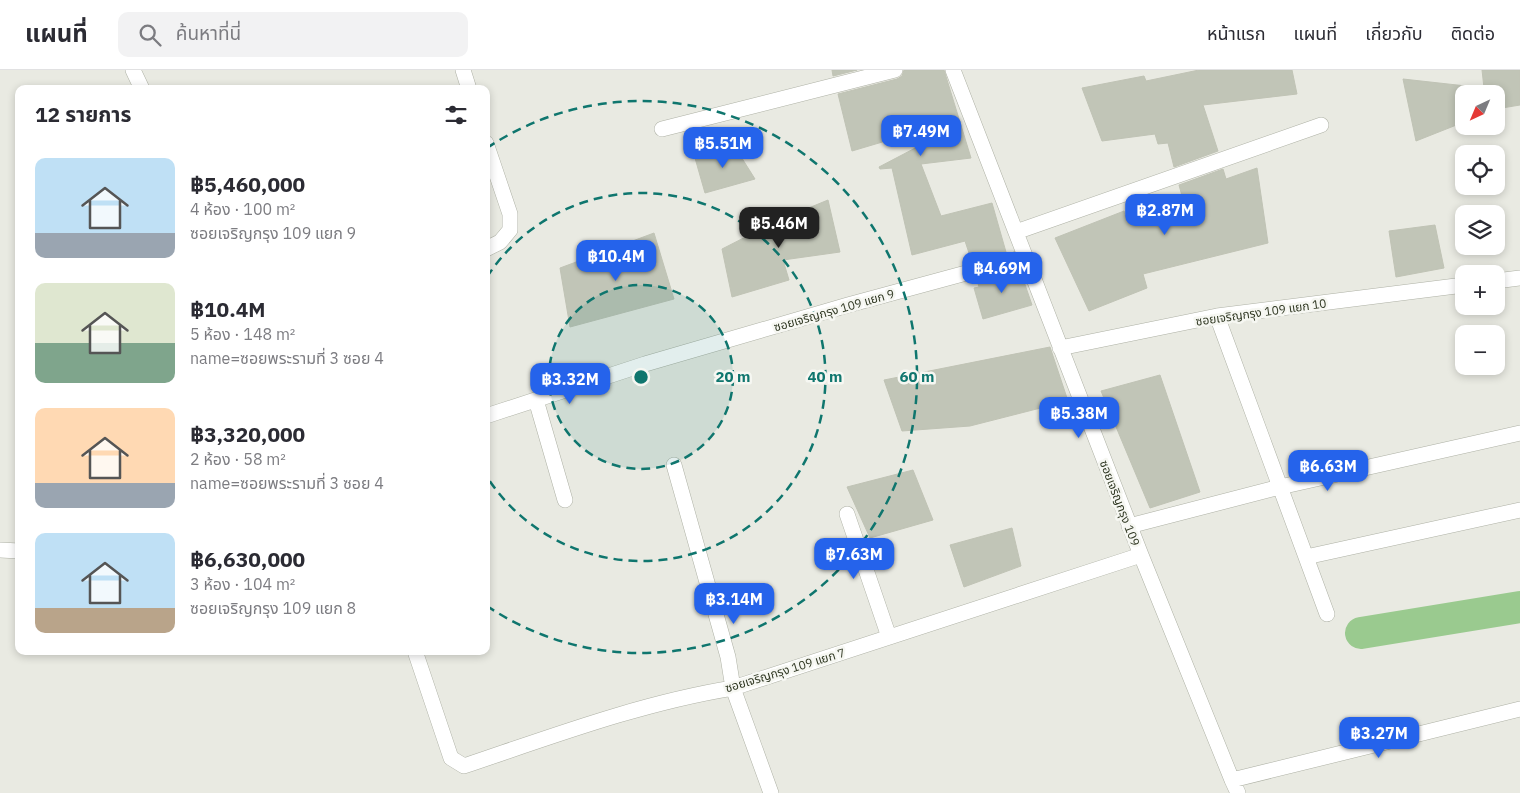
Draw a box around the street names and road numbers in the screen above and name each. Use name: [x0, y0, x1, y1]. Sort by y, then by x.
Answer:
street label: ซอยเจริญกรุง 109 แยก 9: [772, 286, 896, 334]
street label: ซอยเจริญกรุง 109 แยก 10: [1195, 295, 1327, 329]
street label: ซอยเจริญกรุง 109: [1097, 458, 1143, 548]
street label: ซอยเจริญกรุง 109 แยก 7: [723, 645, 847, 695]

